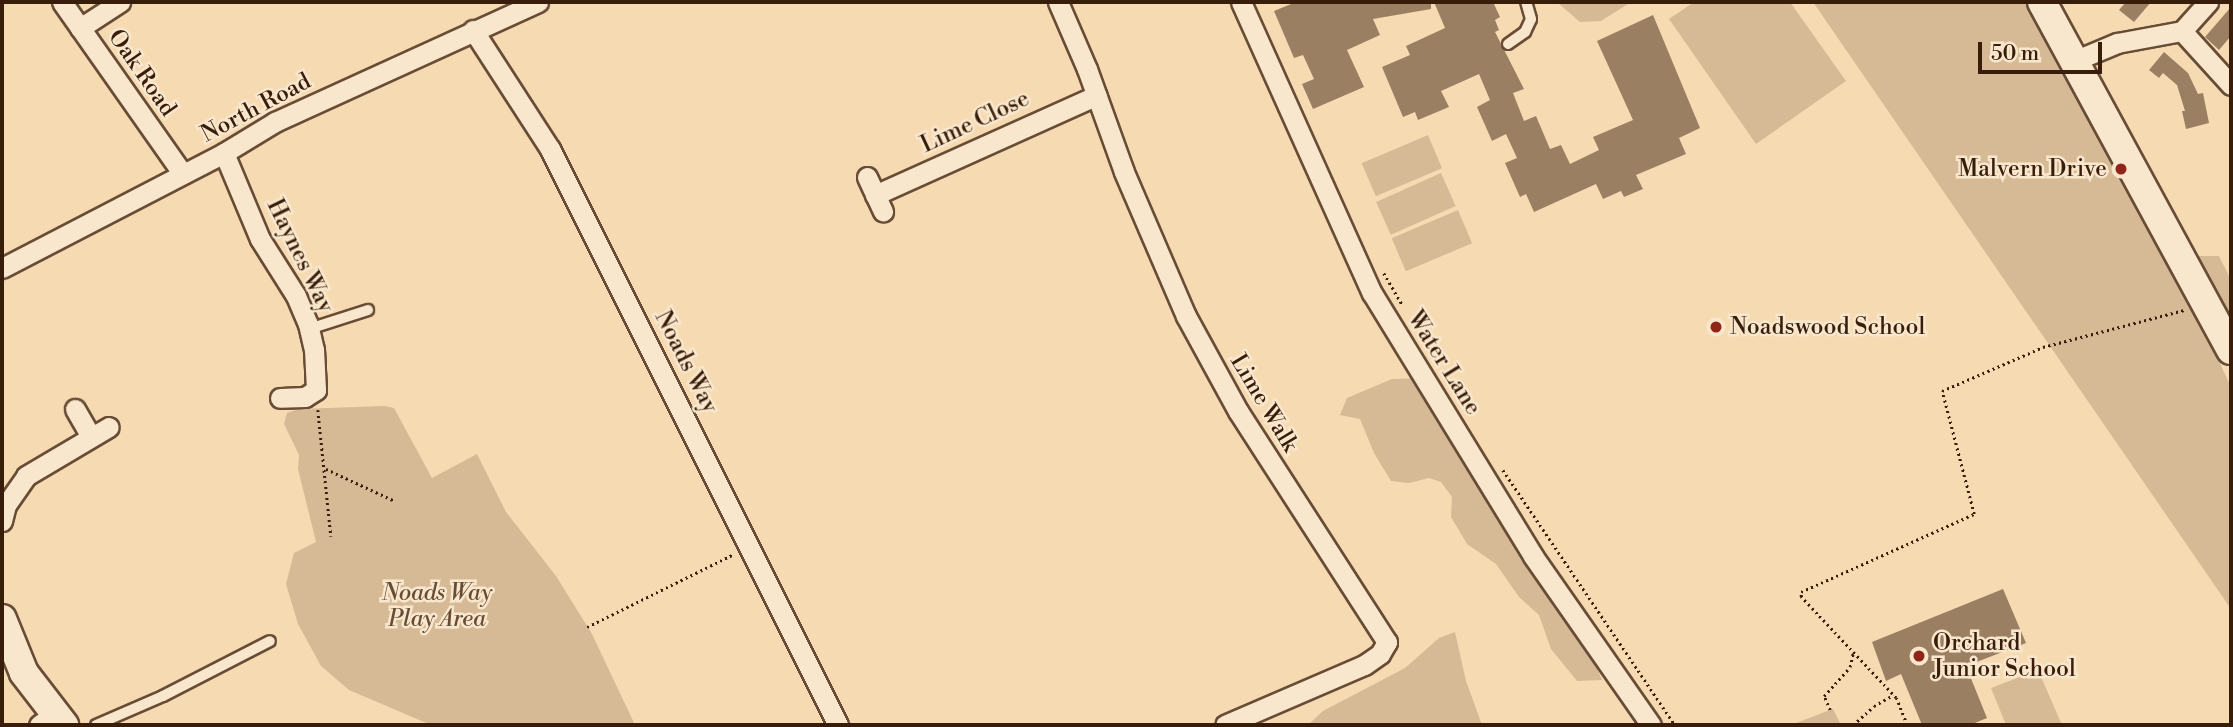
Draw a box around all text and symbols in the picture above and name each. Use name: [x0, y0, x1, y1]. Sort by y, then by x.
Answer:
street label: Oak Road: [102, 24, 182, 122]
scale bar: [1981, 28, 2105, 72]
text: 50 m: [1991, 41, 2039, 67]
street label: North Road: [196, 68, 316, 148]
street label: Lime Close: [916, 85, 1034, 159]
place label: Malvern Drive: [1958, 155, 2107, 183]
marker: Malvern Drive: [2113, 161, 2129, 177]
street label: Haynes Way: [261, 195, 339, 317]
street label: Noads Way: [648, 306, 724, 418]
street label: Water Lane: [1401, 306, 1487, 420]
place label: Noadswood School: [1730, 313, 1925, 341]
marker: Noadswood School: [1708, 319, 1724, 335]
street label: Lime Walk: [1224, 349, 1304, 457]
park label: Noads Way Play Area: [382, 579, 492, 633]
place label: Orchard Junior School: [1933, 629, 2076, 683]
marker: Orchard Junior School: [1911, 648, 1927, 664]

